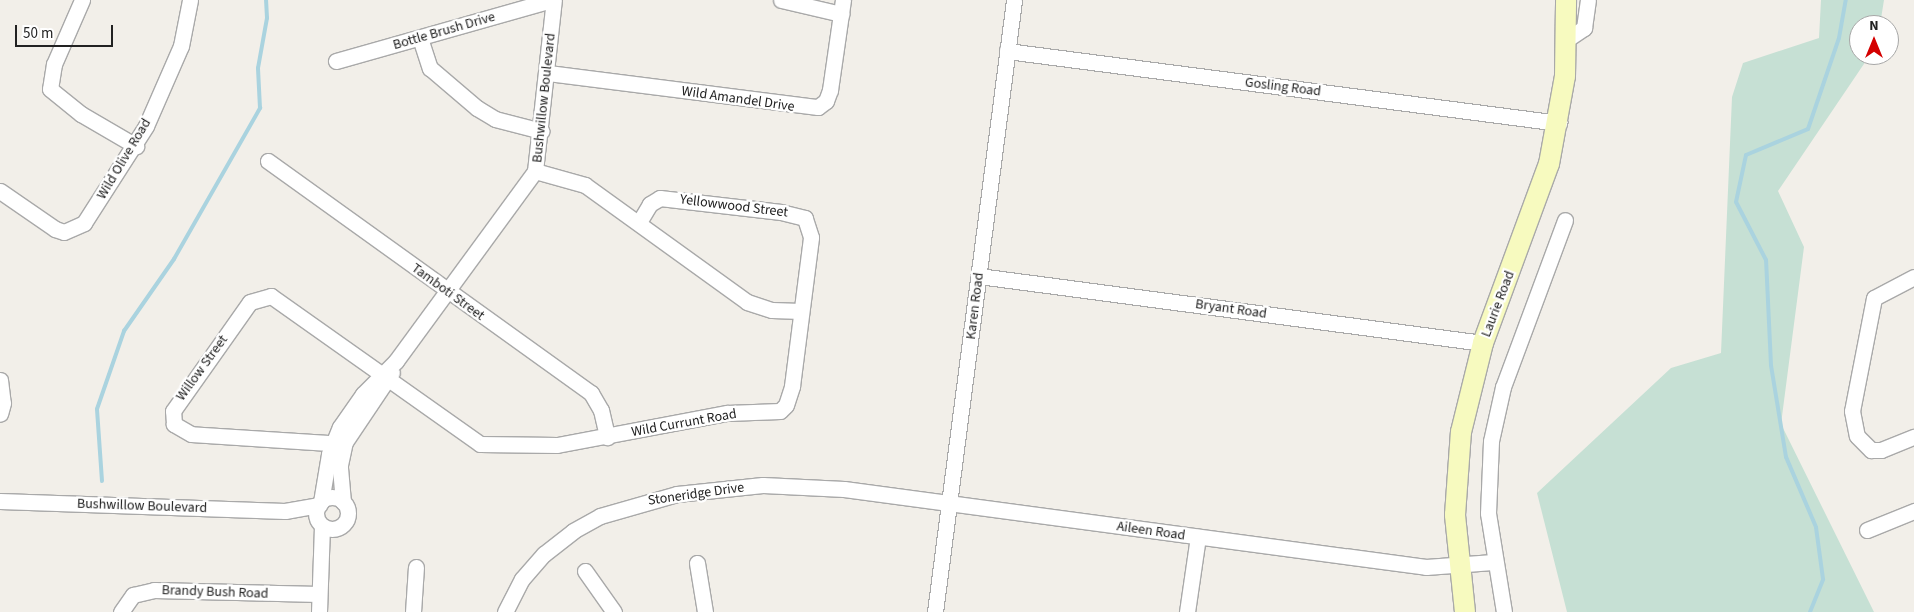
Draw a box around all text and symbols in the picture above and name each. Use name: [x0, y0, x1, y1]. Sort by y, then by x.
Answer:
street label: Bottle Brush Drive: [391, 8, 497, 54]
scale bar: [18, 15, 115, 47]
north arrow: [1849, 15, 1899, 65]
text: N: [1869, 16, 1879, 36]
text: 50 m: [23, 23, 53, 44]
street label: Bushwillow Boulevard: [529, 32, 559, 164]
street label: Gosling Road: [1244, 74, 1322, 100]
street label: Wild Amandel Drive: [680, 83, 796, 115]
street label: Wild Olive Road: [93, 116, 155, 202]
street label: Yellowwood Street: [679, 191, 789, 221]
street label: Tamboti Street: [408, 260, 488, 324]
street label: Laurie Road: [1478, 269, 1518, 339]
street label: Karen Road: [963, 272, 987, 340]
street label: Bryant Road: [1194, 296, 1268, 322]
street label: Willow Street: [173, 332, 231, 404]
street label: Wild Currunt Road: [630, 405, 738, 441]
street label: Stoneridge Drive: [647, 479, 745, 509]
street label: Bushwillow Boulevard: [77, 495, 207, 517]
street label: Aileen Road: [1116, 518, 1186, 544]
street label: Brandy Bush Road: [161, 582, 269, 602]

